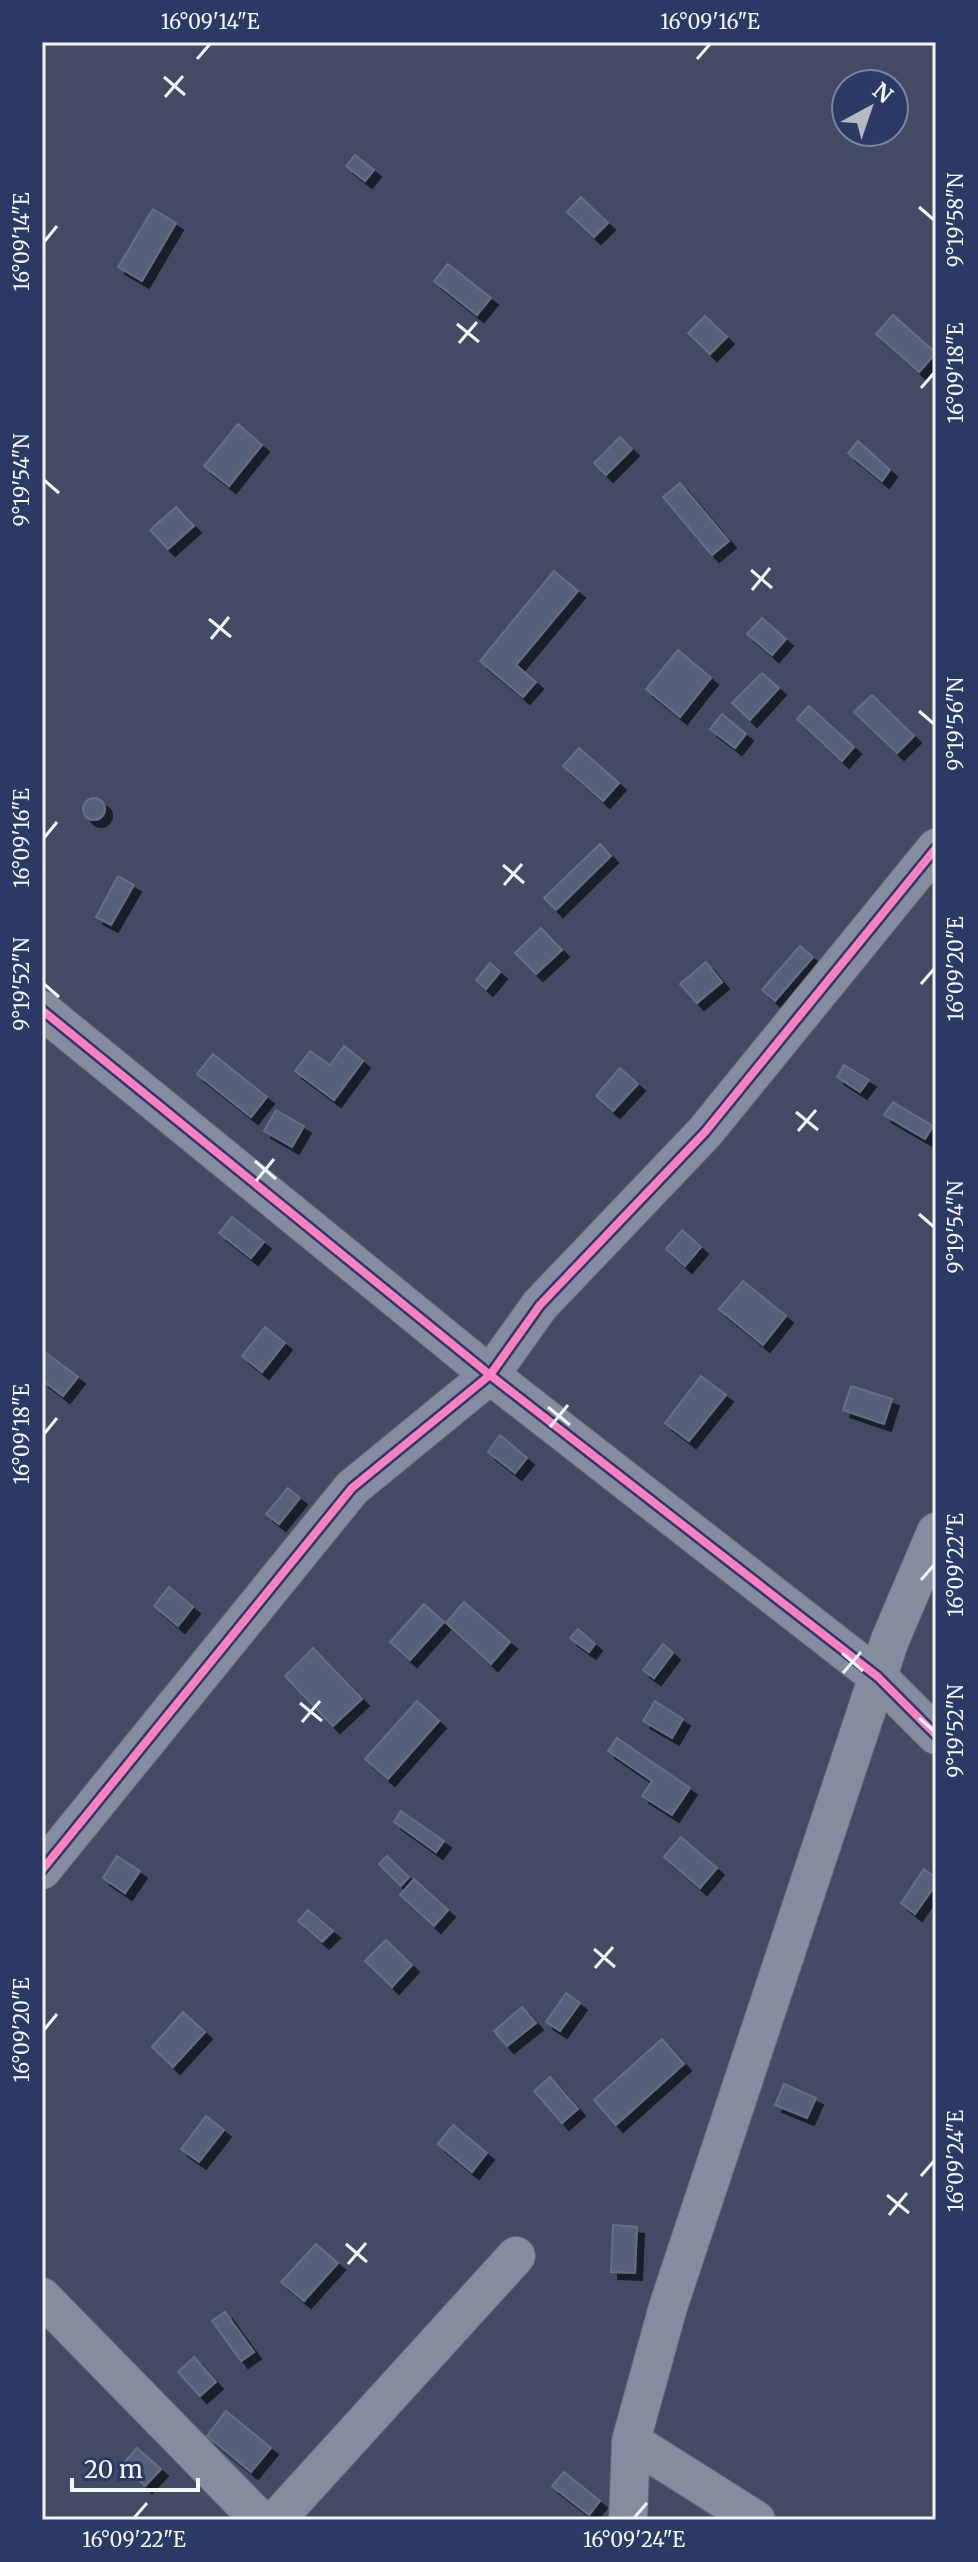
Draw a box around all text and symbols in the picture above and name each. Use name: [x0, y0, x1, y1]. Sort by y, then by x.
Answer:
text: 16°09'14"E: [161, 9, 260, 34]
text: 16°09'16"E: [660, 9, 760, 34]
north arrow: [830, 68, 910, 148]
text: N: [867, 76, 899, 109]
text: 9°19'58"N: [943, 172, 968, 267]
text: 16°09'14"E: [9, 192, 34, 291]
text: 16°09'18"E: [943, 322, 968, 423]
text: 9°19'54"N: [9, 433, 34, 527]
text: 9°19'56"N: [943, 677, 968, 771]
text: 16°09'16"E: [9, 788, 34, 888]
text: 16°09'20"E: [943, 916, 968, 1021]
text: 9°19'52"N: [9, 937, 34, 1031]
text: 9°19'54"N: [943, 1180, 968, 1274]
text: 16°09'18"E: [9, 1383, 34, 1484]
text: 16°09'22"E: [943, 1513, 968, 1617]
text: 9°19'52"N: [943, 1684, 968, 1778]
text: 16°09'20"E: [9, 1977, 34, 2082]
text: 16°09'24"E: [943, 2110, 968, 2212]
scale bar: [72, 2442, 198, 2492]
text: 20 m: [84, 2454, 143, 2485]
text: 16°09'22"E: [82, 2527, 186, 2552]
text: 16°09'24"E: [583, 2527, 685, 2552]

